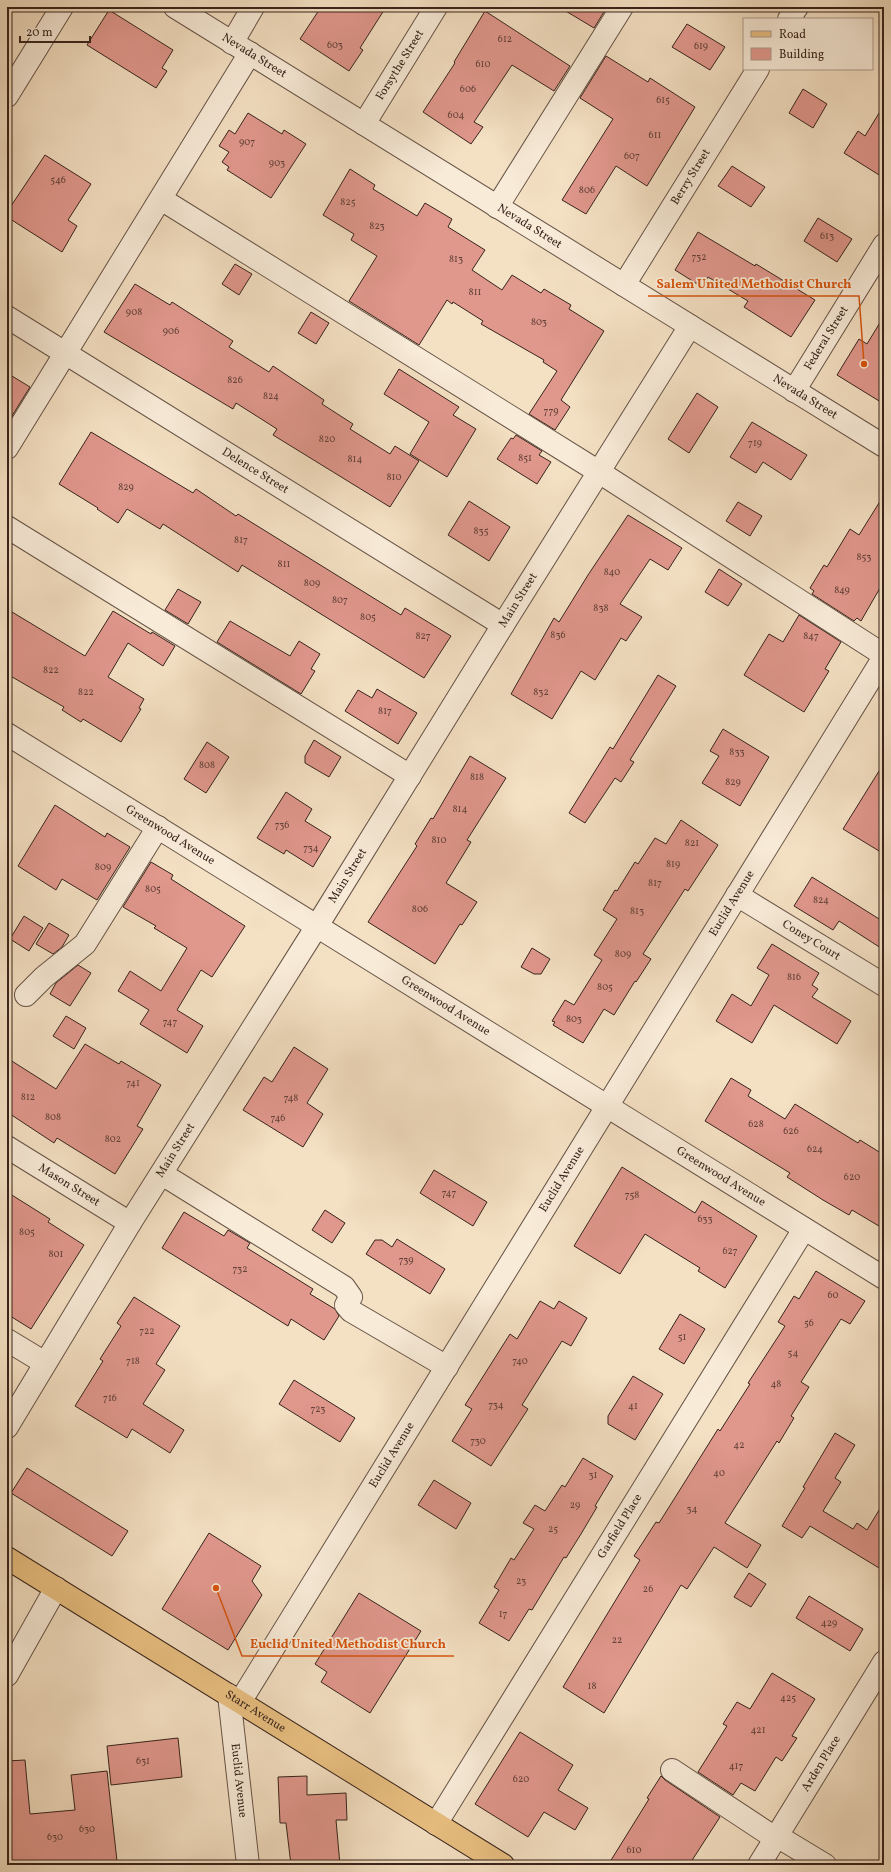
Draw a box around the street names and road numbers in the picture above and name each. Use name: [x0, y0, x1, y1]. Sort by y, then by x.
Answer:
street label: Forsythe Street: [372, 27, 428, 103]
street label: Nevada Street: [219, 30, 290, 82]
street label: Berry Street: [667, 146, 714, 208]
street label: Nevada Street: [494, 200, 565, 253]
street label: Federal Street: [801, 303, 852, 373]
street label: Nevada Street: [770, 371, 840, 423]
street label: Delence Street: [219, 444, 292, 498]
street label: Main Street: [495, 570, 542, 631]
street label: Greenwood Avenue: [122, 801, 218, 869]
street label: Main Street: [325, 845, 371, 906]
street label: Euclid Avenue: [706, 867, 759, 939]
street label: Coney Court: [779, 916, 843, 964]
street label: Greenwood Avenue: [398, 972, 493, 1040]
street label: Main Street: [152, 1120, 199, 1181]
street label: Euclid Avenue: [536, 1143, 589, 1215]
street label: Greenwood Avenue: [673, 1143, 769, 1211]
street label: Mason Street: [35, 1160, 103, 1211]
street label: Euclid Avenue: [366, 1419, 419, 1491]
street label: Garfield Place: [594, 1491, 646, 1562]
street label: Starr Avenue: [222, 1687, 289, 1737]
street label: Arden Place: [798, 1732, 845, 1795]
street label: Euclid Avenue: [226, 1742, 251, 1819]

